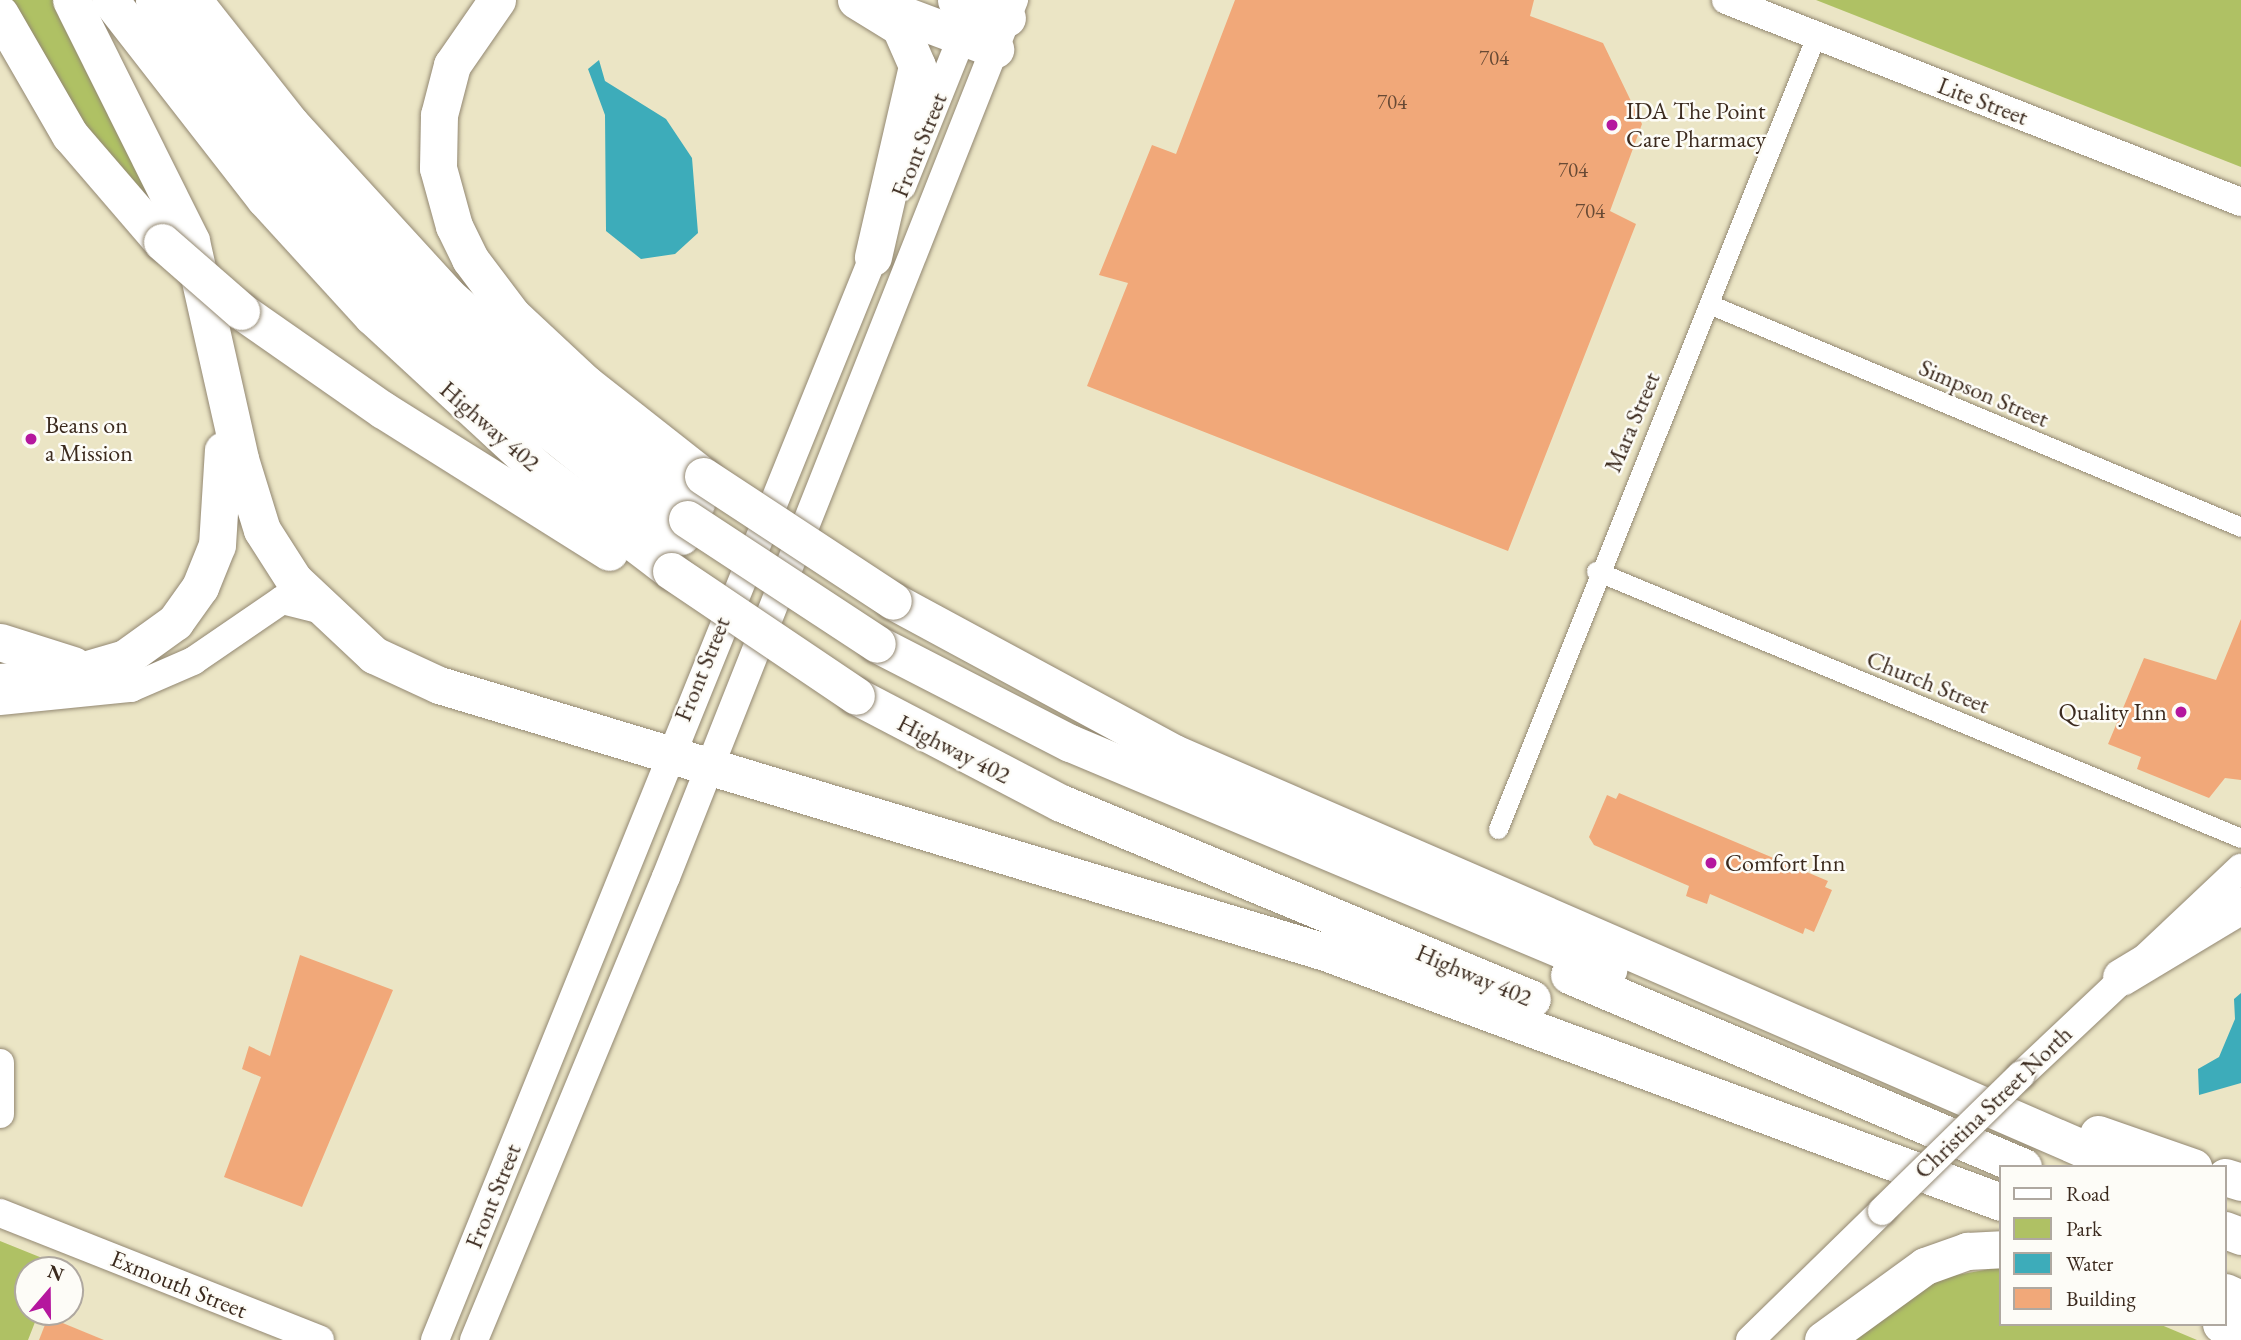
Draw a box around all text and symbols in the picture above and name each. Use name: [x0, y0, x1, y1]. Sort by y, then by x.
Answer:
house number: 704: [1479, 45, 1509, 71]
street label: Lite Street: [1934, 71, 2032, 131]
street label: Front Street: [885, 89, 953, 201]
house number: 704: [1377, 89, 1407, 115]
place label: IDA The Point Care Pharmacy: [1626, 97, 1766, 153]
marker: IDA The Point Care Pharmacy: [1604, 117, 1620, 133]
house number: 704: [1558, 157, 1588, 183]
house number: 704: [1575, 198, 1605, 224]
street label: Simpson Street: [1915, 353, 2053, 433]
street label: Mara Street: [1598, 368, 1666, 476]
street label: Highway 402: [434, 375, 546, 477]
place label: Beans on a Mission: [45, 411, 133, 467]
marker: Beans on a Mission: [23, 431, 39, 447]
street label: Front Street: [668, 613, 736, 725]
street label: Church Street: [1862, 644, 1994, 720]
place label: Quality Inn: [2058, 698, 2167, 726]
marker: Quality Inn: [2173, 704, 2189, 720]
street label: Highway 402: [893, 708, 1015, 790]
place label: Comfort Inn: [1725, 849, 1845, 877]
marker: Comfort Inn: [1703, 855, 1719, 871]
street label: Highway 402: [1412, 938, 1536, 1012]
street label: Christina Street North: [1908, 1019, 2078, 1185]
street label: Front Street: [459, 1140, 527, 1252]
legend: [2000, 1165, 2227, 1326]
text: Road: [2066, 1180, 2110, 1207]
text: Park: [2066, 1215, 2102, 1242]
street label: Exmouth Street: [107, 1244, 251, 1324]
text: Water: [2066, 1250, 2113, 1277]
north arrow: [14, 1256, 84, 1326]
text: N: [44, 1258, 67, 1287]
text: Building: [2066, 1285, 2136, 1312]

